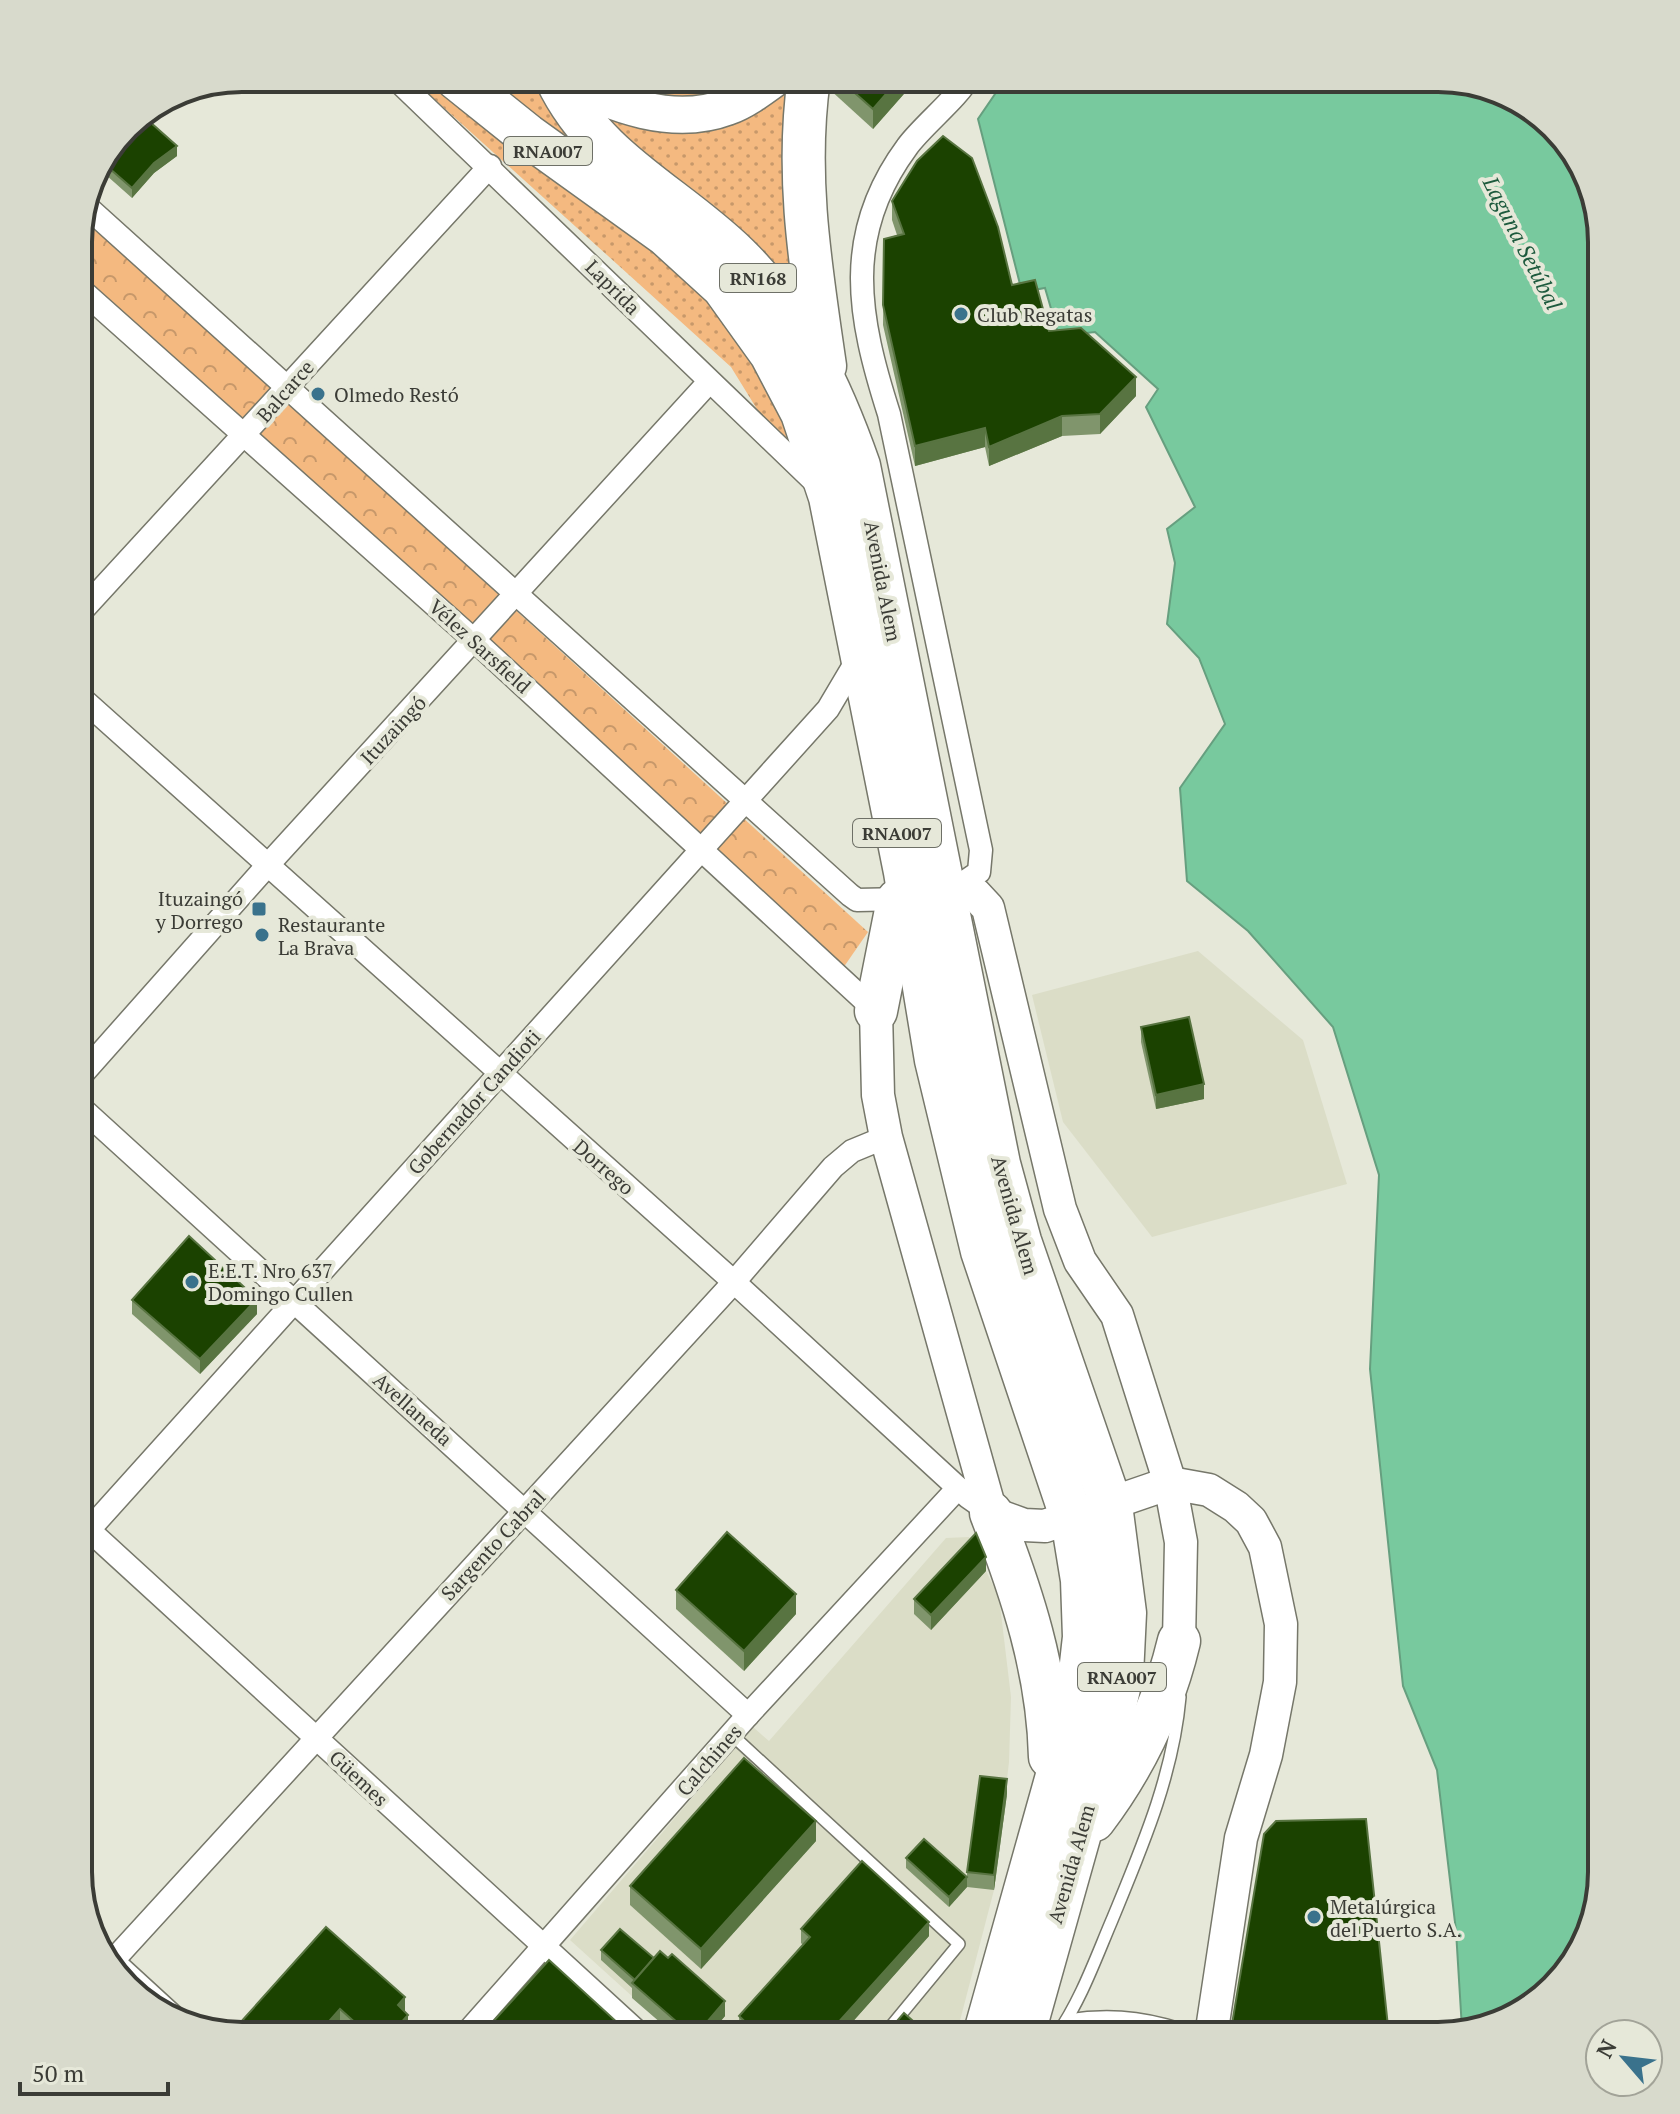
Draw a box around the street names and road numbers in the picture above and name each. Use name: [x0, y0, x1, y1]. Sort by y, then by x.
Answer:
road number: RNA007: [504, 137, 592, 165]
street label: Laprida: [580, 254, 646, 320]
road number: RN168: [720, 264, 796, 292]
street label: Balcarce: [250, 354, 320, 428]
street label: Avenida Alem: [858, 518, 908, 644]
street label: Vélez Sarsfield: [423, 593, 537, 699]
street label: Ituzaingó: [354, 690, 432, 770]
road number: RNA007: [853, 819, 941, 847]
street label: Gobernador Candioti: [402, 1024, 546, 1180]
street label: Dorrego: [568, 1133, 640, 1201]
street label: Avenida Alem: [985, 1152, 1045, 1278]
street label: Avellaneda: [368, 1366, 458, 1452]
street label: Sargento Cabral: [435, 1484, 551, 1606]
road number: RNA007: [1078, 1663, 1166, 1691]
street label: Calchines: [670, 1718, 748, 1802]
street label: Güemes: [324, 1744, 394, 1812]
street label: Avenida Alem: [1041, 1801, 1101, 1927]

